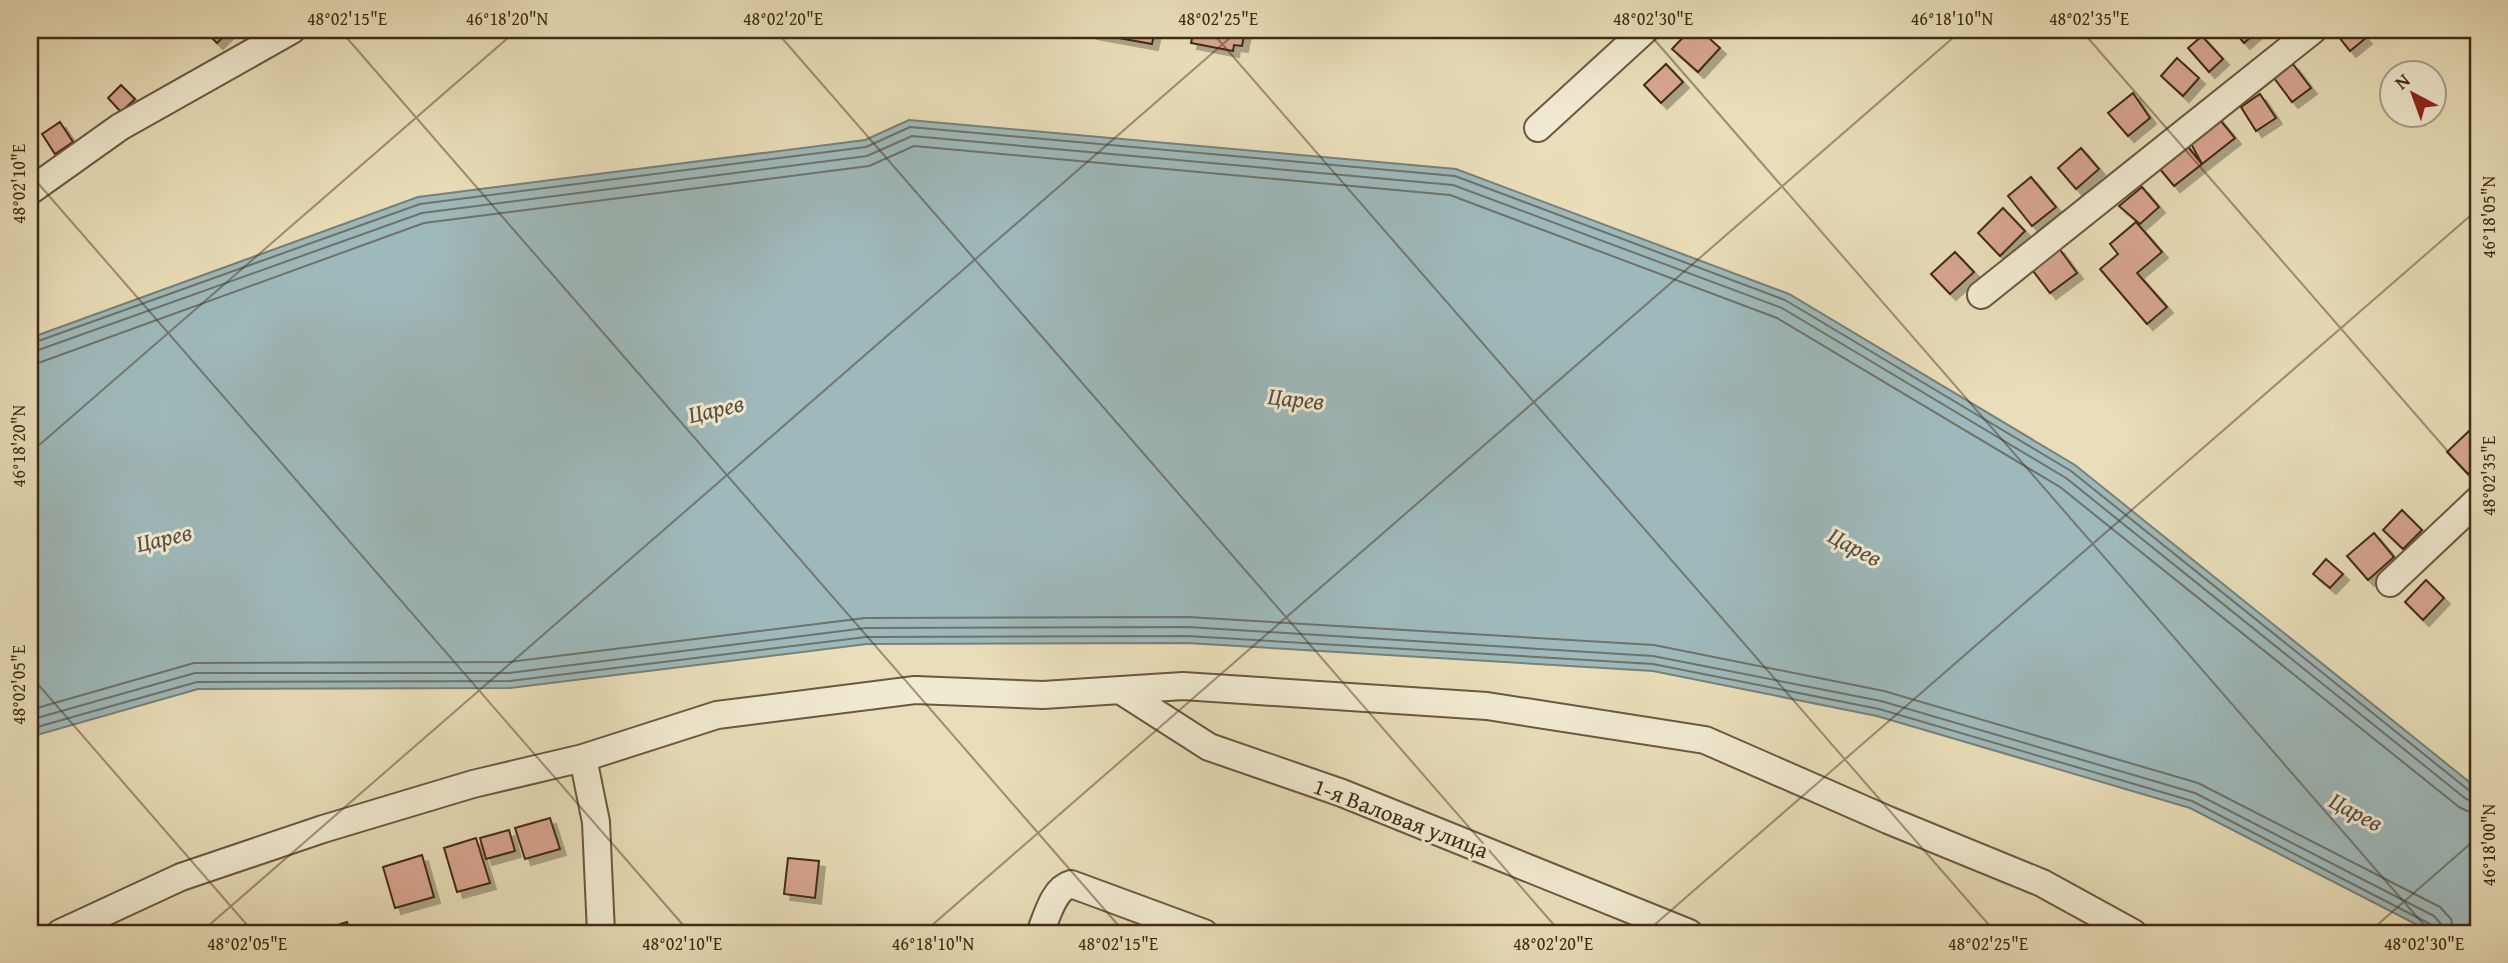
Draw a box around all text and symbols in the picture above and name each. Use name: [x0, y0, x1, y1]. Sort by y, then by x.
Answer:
text: 48°02'15"E: [307, 5, 387, 32]
text: 46°18'20"N: [466, 5, 549, 32]
text: 48°02'20"E: [743, 5, 823, 32]
text: 48°02'25"E: [1178, 5, 1258, 32]
text: 48°02'30"E: [1613, 5, 1693, 32]
text: 46°18'10"N: [1911, 5, 1994, 32]
text: 48°02'35"E: [2049, 5, 2129, 32]
north arrow: [2378, 60, 2448, 130]
text: N: [2388, 66, 2416, 96]
text: 48°02'10"E: [5, 144, 32, 224]
text: 46°18'05"N: [2475, 175, 2502, 258]
water label: Царев: [1266, 378, 1326, 419]
water label: Царев: [684, 385, 747, 432]
text: 46°18'20"N: [5, 404, 32, 487]
text: 48°02'35"E: [2475, 436, 2502, 516]
water label: Царев: [132, 514, 195, 561]
water label: Царев: [1822, 518, 1888, 575]
text: 48°02'05"E: [5, 645, 32, 725]
street label: 1-я Валовая улица: [1309, 769, 1494, 866]
water label: Царев: [2323, 783, 2389, 840]
text: 46°18'00"N: [2475, 803, 2502, 886]
text: 48°02'05"E: [207, 930, 287, 957]
text: 48°02'10"E: [642, 930, 722, 957]
text: 46°18'10"N: [892, 930, 975, 957]
text: 48°02'15"E: [1078, 930, 1158, 957]
text: 48°02'20"E: [1513, 930, 1593, 957]
text: 48°02'25"E: [1948, 930, 2028, 957]
text: 48°02'30"E: [2384, 930, 2464, 957]

